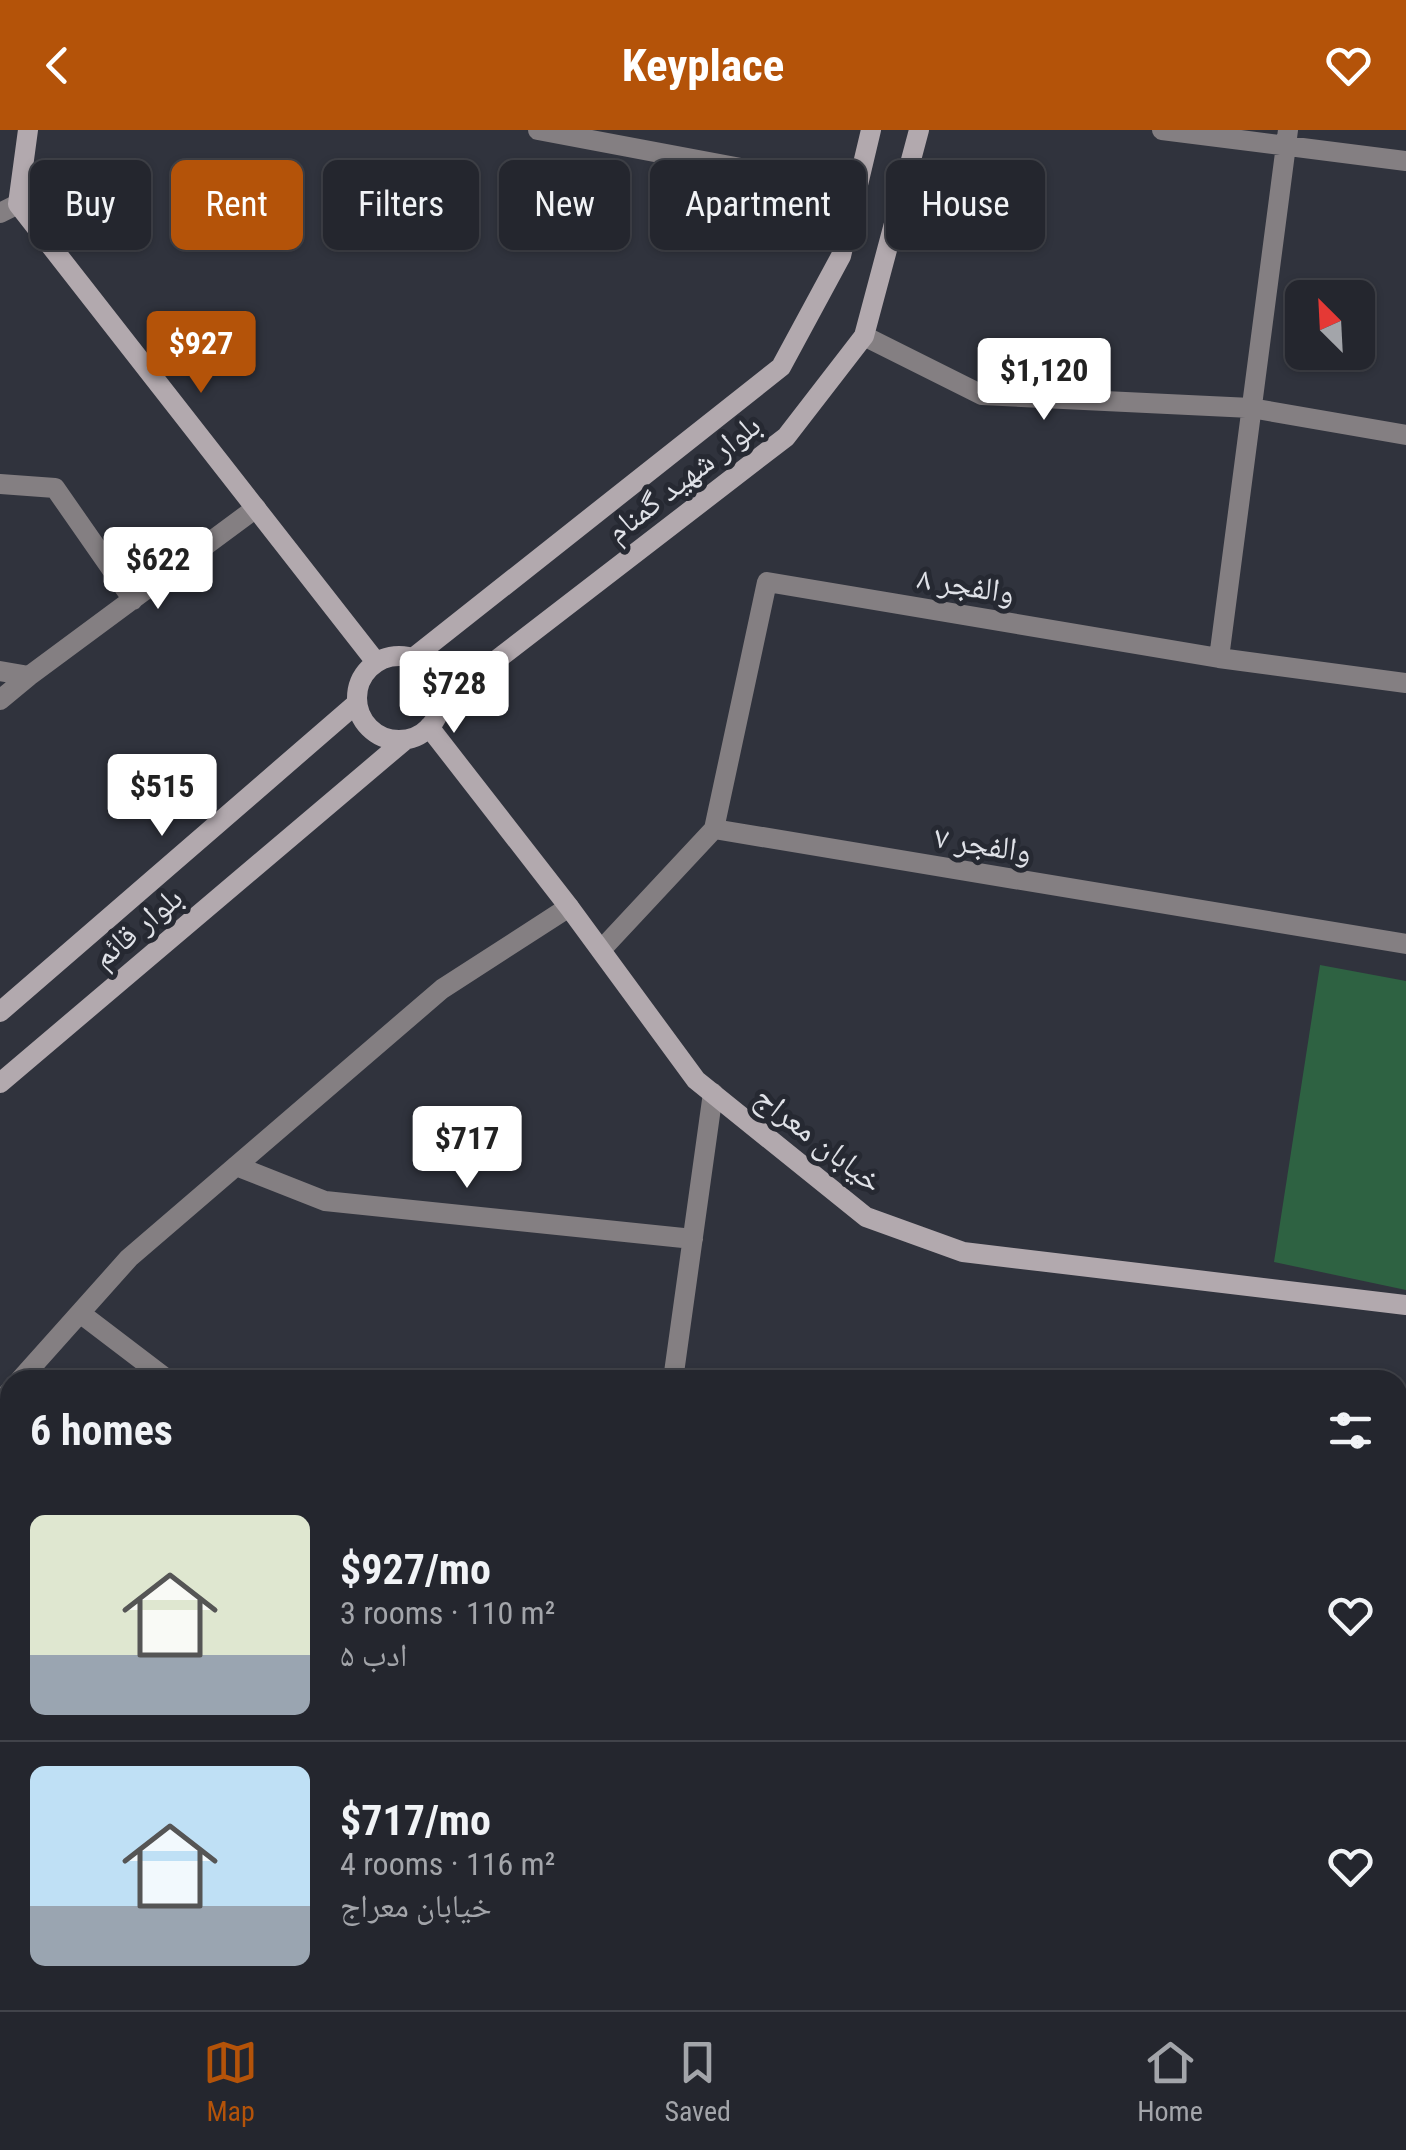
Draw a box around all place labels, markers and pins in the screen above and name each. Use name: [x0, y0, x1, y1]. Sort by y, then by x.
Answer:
pin: $927: [142, 311, 260, 396]
pin: $1,120: [963, 338, 1125, 423]
pin: $622: [99, 527, 217, 612]
pin: $728: [395, 651, 513, 736]
pin: $515: [103, 754, 221, 839]
pin: $717: [408, 1106, 526, 1191]

